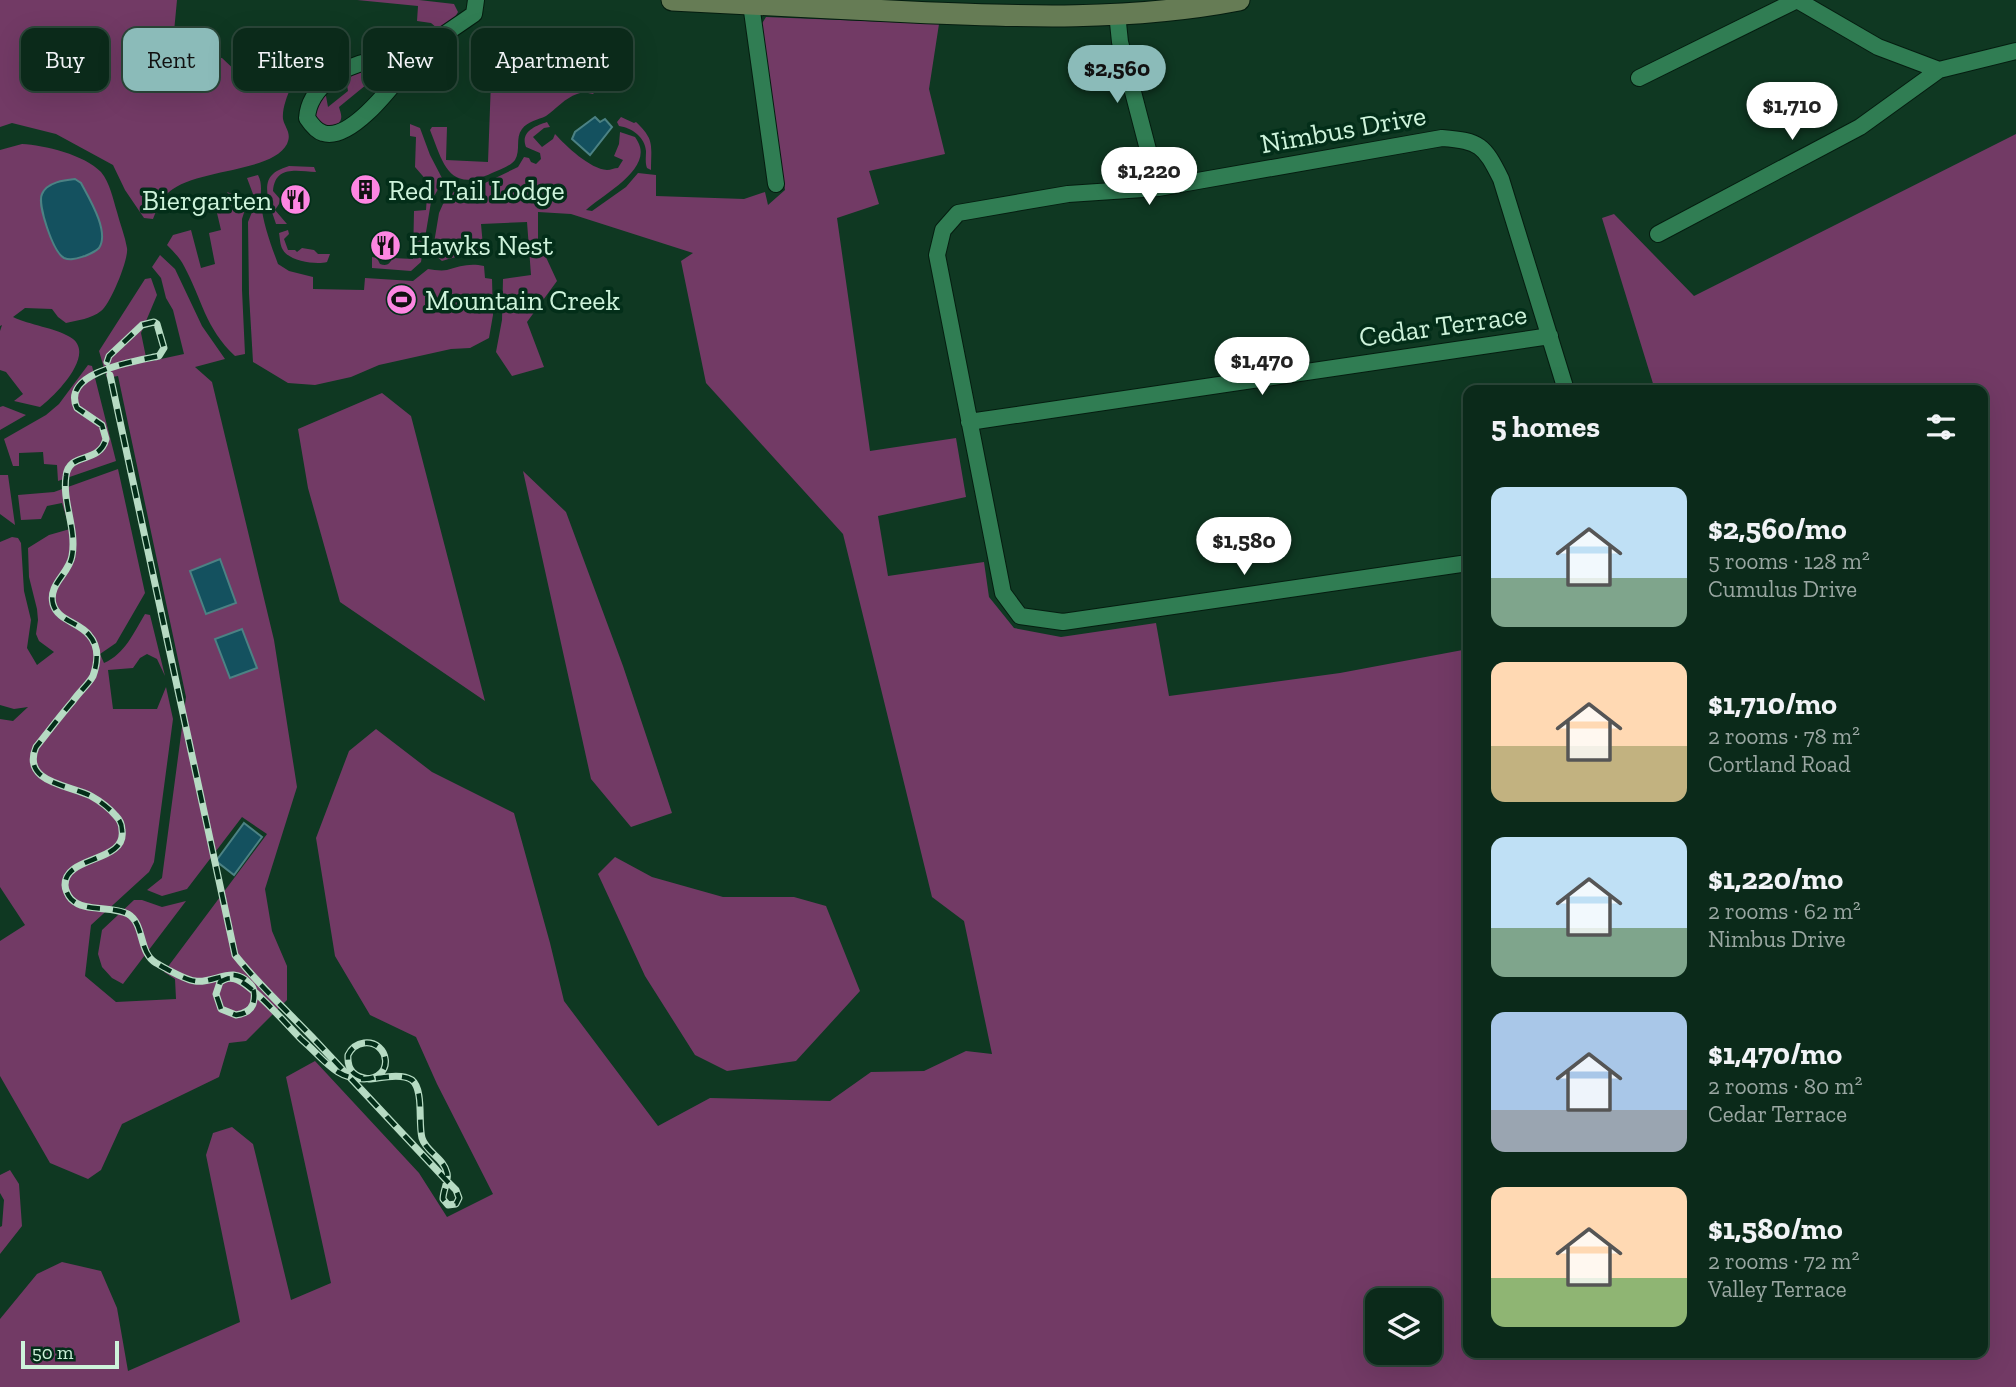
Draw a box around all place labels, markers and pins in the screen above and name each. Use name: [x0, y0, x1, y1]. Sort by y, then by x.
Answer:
pin: $2,560: [1060, 46, 1174, 105]
pin: $1,710: [1735, 82, 1849, 142]
pin: $1,220: [1092, 148, 1206, 207]
building icon: Red Tail Lodge: [348, 173, 382, 207]
place label: Red Tail Lodge: [388, 174, 565, 207]
restaurant icon: Biergarten: [278, 183, 312, 217]
place label: Biergarten: [142, 184, 272, 217]
restaurant icon: Hawks Nest: [369, 228, 403, 262]
place label: Hawks Nest: [409, 229, 554, 262]
sports icon: Mountain Creek: [385, 283, 419, 317]
place label: Mountain Creek: [425, 284, 620, 317]
pin: $1,470: [1205, 338, 1319, 397]
pin: $1,580: [1187, 518, 1301, 577]

